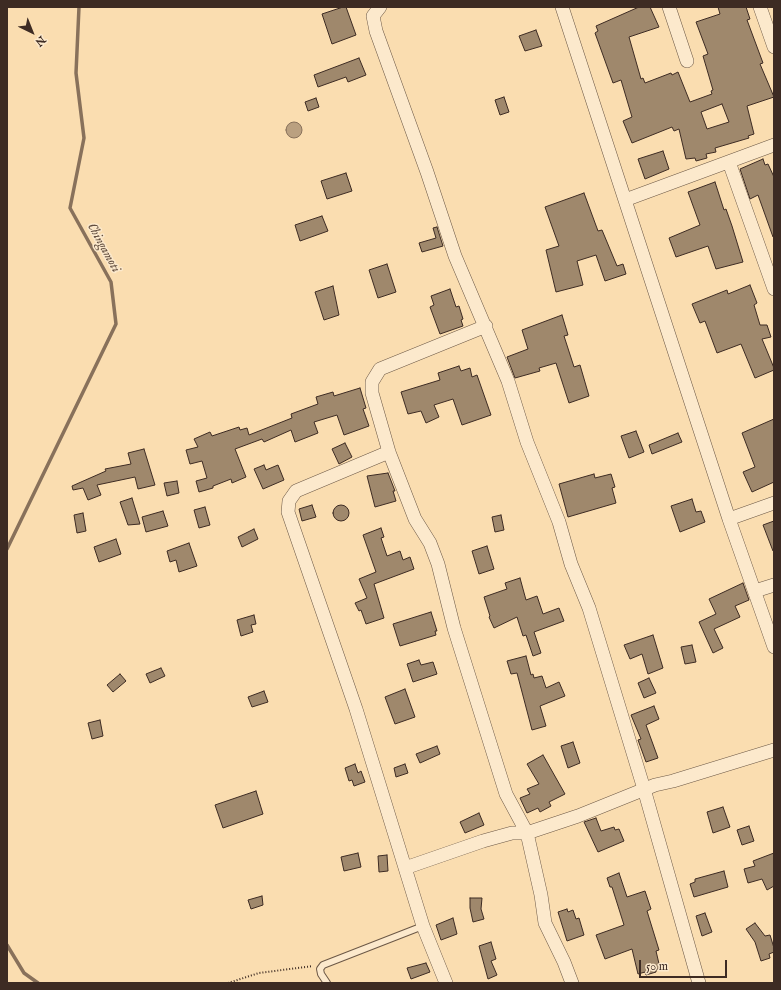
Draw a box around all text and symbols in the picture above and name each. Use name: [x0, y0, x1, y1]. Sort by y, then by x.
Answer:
north arrow: [12, 12, 52, 52]
text: N: [32, 32, 48, 49]
water label: Chingamoti: [83, 221, 123, 275]
scale bar: [641, 952, 729, 978]
text: 50 m: [646, 959, 668, 974]

